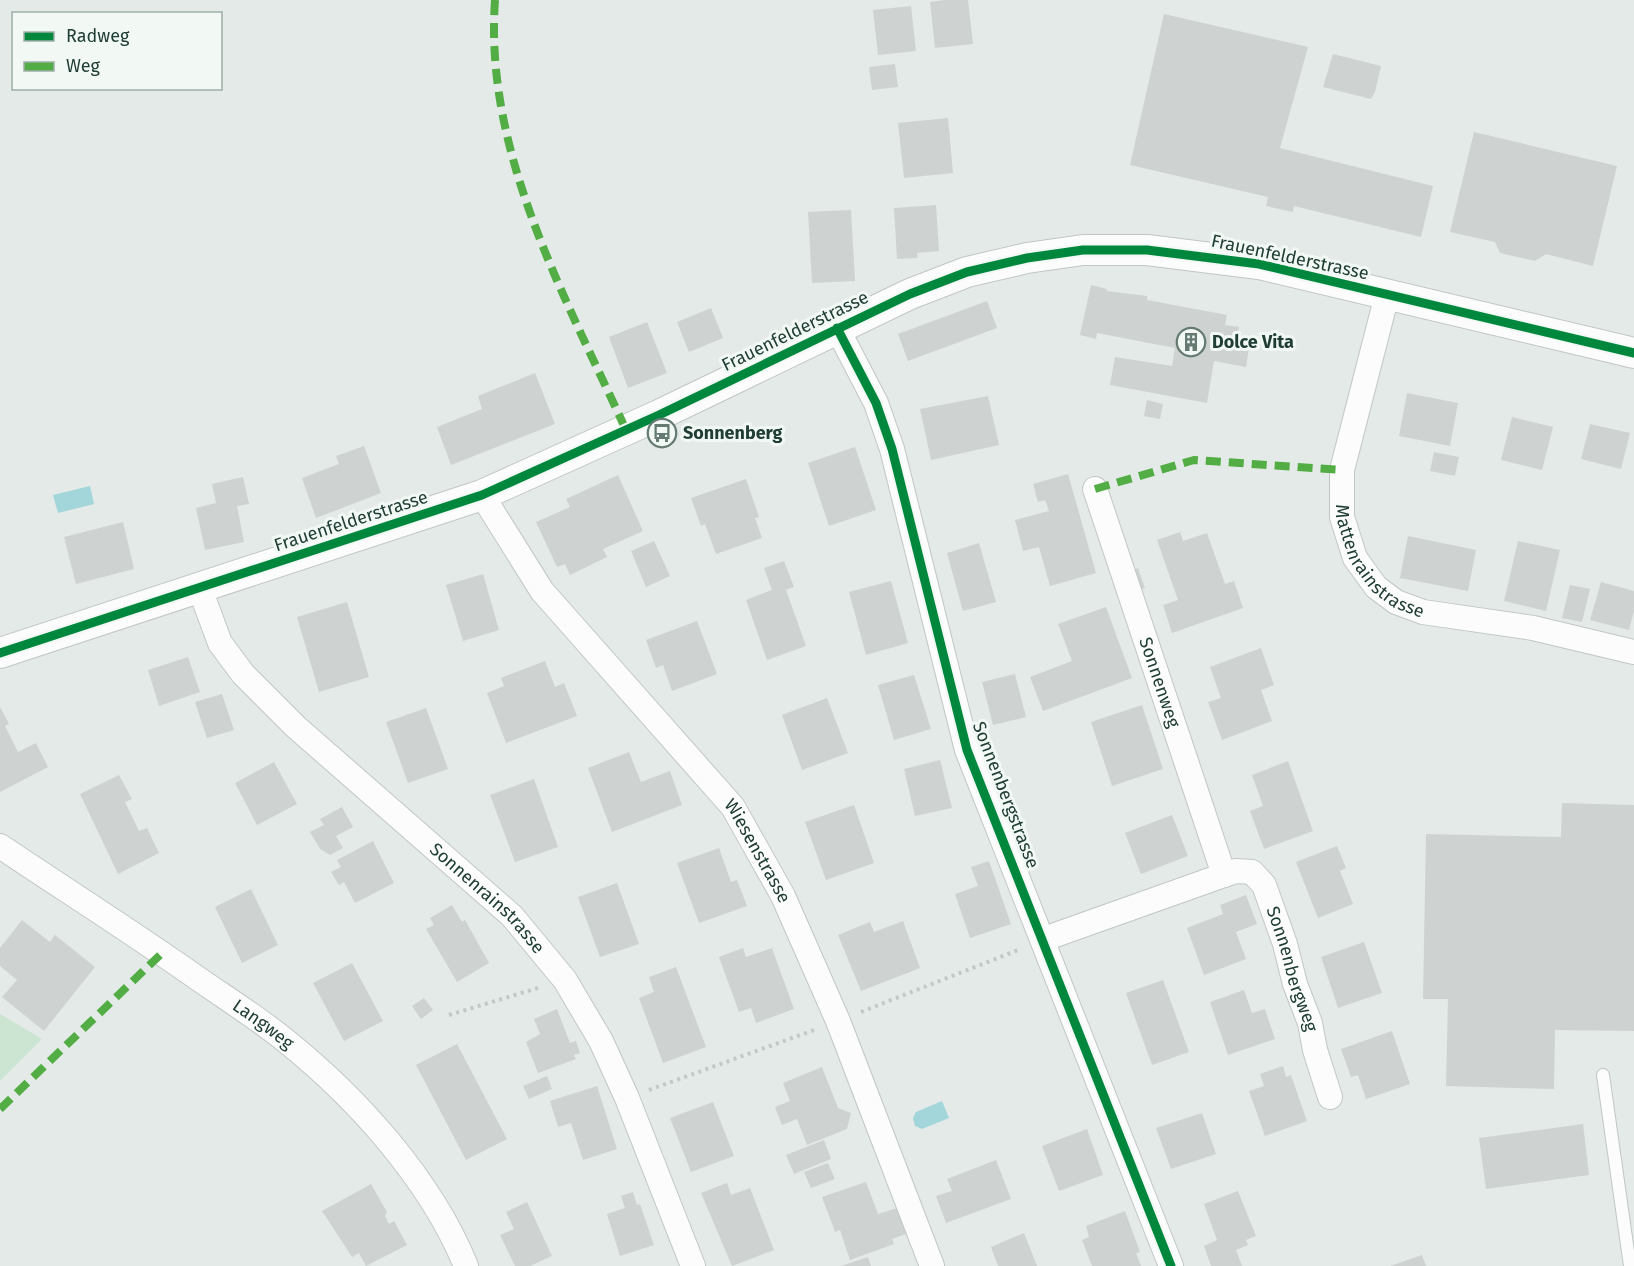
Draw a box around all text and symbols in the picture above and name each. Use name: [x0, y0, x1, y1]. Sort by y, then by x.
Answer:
legend: [12, 12, 222, 90]
text: Radweg: [66, 25, 130, 47]
text: Weg: [66, 55, 100, 77]
street label: Frauenfelderstrasse: [1209, 230, 1371, 284]
street label: Frauenfelderstrasse: [718, 286, 872, 376]
building icon: Dolce Vita: [1175, 326, 1207, 358]
place label: Dolce Vita: [1212, 331, 1294, 353]
bus stop icon: Sonnenberg: [646, 417, 678, 449]
place label: Sonnenberg: [683, 422, 783, 444]
street label: Frauenfelderstrasse: [271, 486, 431, 556]
street label: Mattenrainstrasse: [1331, 504, 1427, 623]
street label: Sonnenweg: [1134, 634, 1185, 731]
street label: Sonnenbergstrasse: [968, 718, 1044, 872]
street label: Wiesenstrasse: [720, 794, 796, 906]
street label: Sonnenrainstrasse: [425, 838, 549, 958]
street label: Sonnenbergweg: [1261, 903, 1322, 1034]
street label: Langweg: [229, 994, 299, 1054]

